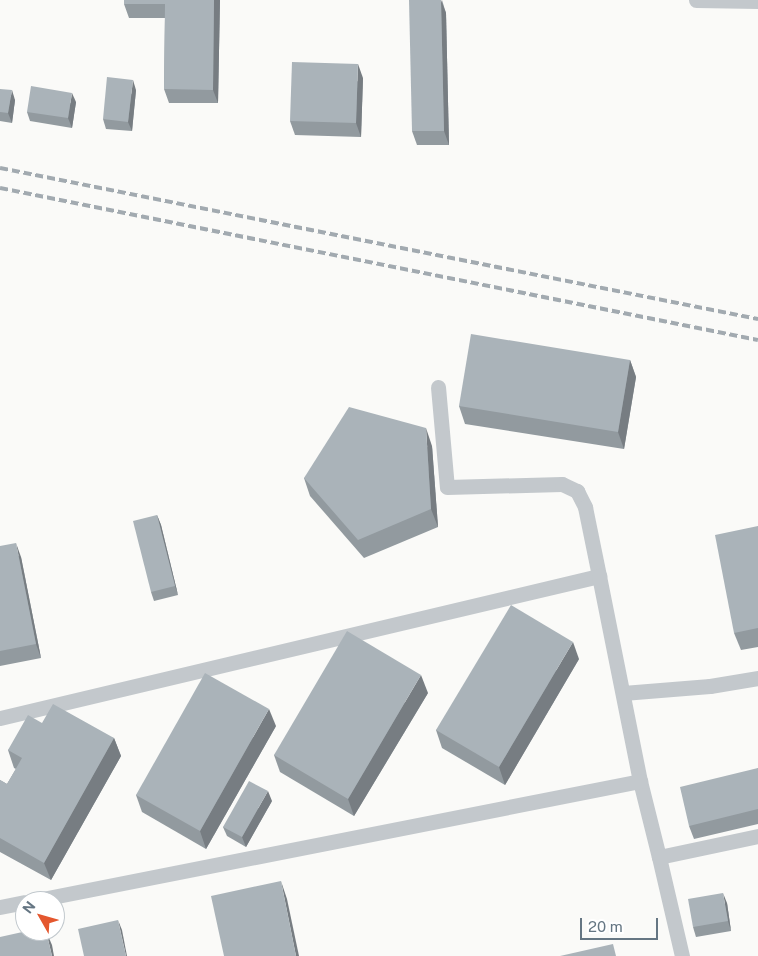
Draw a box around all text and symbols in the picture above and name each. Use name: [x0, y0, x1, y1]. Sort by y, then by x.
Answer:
north arrow: [15, 891, 65, 941]
text: N: [19, 898, 39, 917]
scale bar: [583, 908, 660, 940]
text: 20 m: [588, 918, 623, 935]

